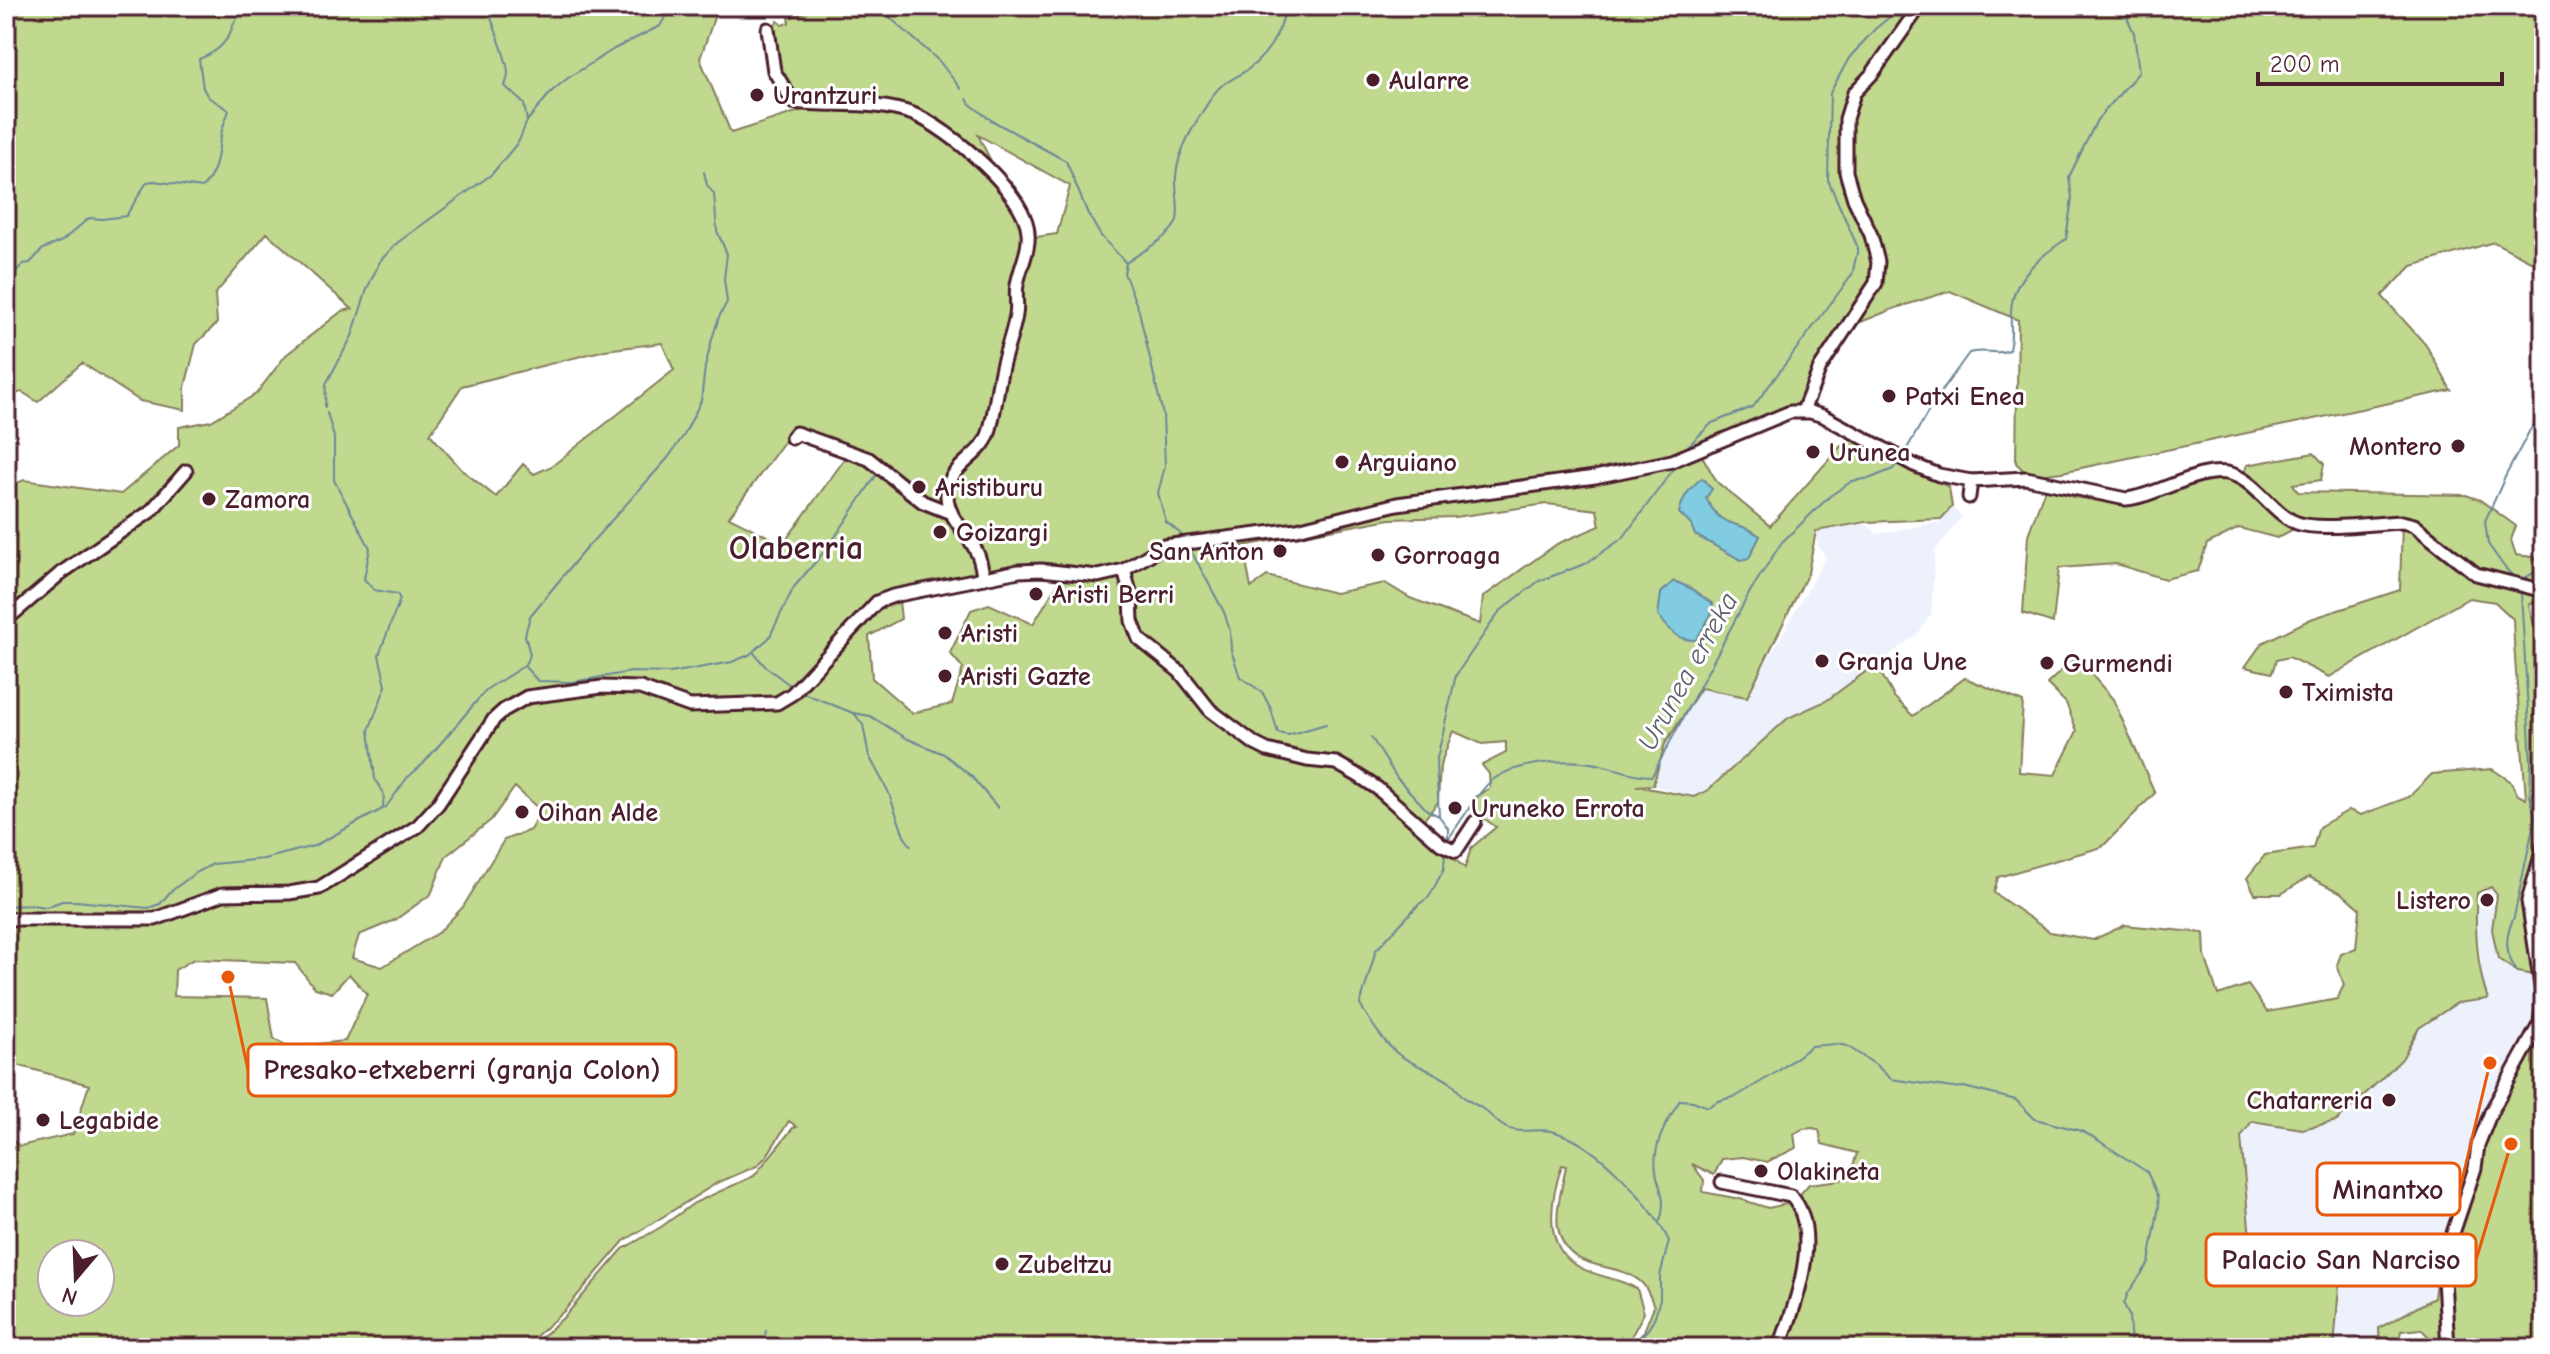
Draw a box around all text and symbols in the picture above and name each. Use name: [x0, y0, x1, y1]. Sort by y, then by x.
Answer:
scale bar: [2258, 36, 2502, 86]
text: 200 m: [2270, 50, 2340, 78]
place label: Aularre: [1389, 66, 1469, 96]
marker: Aularre: [1364, 71, 1382, 89]
place label: Urantzuri: [773, 81, 877, 111]
marker: Urantzuri: [748, 86, 766, 104]
place label: Patxi Enea: [1905, 382, 2025, 412]
marker: Patxi Enea: [1880, 387, 1898, 405]
place label: Montero: [2349, 432, 2442, 462]
marker: Montero: [2449, 437, 2467, 455]
place label: Urunea: [1829, 438, 1910, 468]
marker: Urunea: [1804, 443, 1822, 461]
place label: Arguiano: [1358, 448, 1457, 478]
marker: Arguiano: [1333, 453, 1351, 471]
place label: Aristiburu: [935, 473, 1043, 503]
marker: Aristiburu: [910, 478, 928, 496]
place label: Zamora: [225, 485, 310, 515]
marker: Zamora: [200, 490, 218, 508]
place label: Goizargi: [956, 518, 1048, 548]
marker: Goizargi: [931, 523, 949, 541]
district label: Olaberria: [729, 528, 863, 568]
place label: San Anton: [1149, 537, 1264, 567]
place label: Gorroaga: [1394, 541, 1501, 571]
marker: San Anton: [1271, 542, 1289, 560]
marker: Gorroaga: [1369, 546, 1387, 564]
place label: Aristi Berri: [1052, 580, 1174, 610]
marker: Aristi Berri: [1027, 585, 1045, 603]
water label: Urunea erreka: [1631, 587, 1745, 756]
place label: Aristi: [961, 619, 1018, 649]
marker: Aristi: [936, 624, 954, 642]
place label: Granja Une: [1838, 647, 1967, 677]
place label: Gurmendi: [2063, 649, 2173, 679]
marker: Granja Une: [1813, 652, 1831, 670]
marker: Gurmendi: [2038, 654, 2056, 672]
place label: Aristi Gazte: [961, 662, 1091, 692]
marker: Aristi Gazte: [936, 667, 954, 685]
place label: Tximista: [2302, 678, 2394, 708]
marker: Tximista: [2277, 683, 2295, 701]
place label: Uruneko Errota: [1471, 794, 1645, 824]
place label: Oihan Alde: [538, 798, 658, 828]
marker: Uruneko Errota: [1446, 799, 1464, 817]
marker: Oihan Alde: [513, 803, 531, 821]
place label: Listero: [2396, 886, 2471, 916]
marker: Listero: [2478, 891, 2496, 909]
callout: Presako-etxeberri (granja Colon): [248, 1044, 676, 1096]
text: Presako-etxeberri (granja Colon): [264, 1054, 660, 1086]
place label: Chatarreria: [2246, 1086, 2373, 1116]
marker: Chatarreria: [2380, 1091, 2398, 1109]
place label: Legabide: [59, 1106, 159, 1136]
marker: Legabide: [34, 1111, 52, 1129]
place label: Olakineta: [1777, 1157, 1880, 1187]
marker: Olakineta: [1752, 1162, 1770, 1180]
callout: Minantxo: [2317, 1163, 2460, 1215]
text: Minantxo: [2333, 1174, 2443, 1206]
callout: Palacio San Narciso: [2206, 1234, 2476, 1286]
north arrow: [36, 1238, 116, 1318]
text: Palacio San Narciso: [2222, 1244, 2460, 1276]
place label: Zubeltzu: [1018, 1250, 1112, 1280]
marker: Zubeltzu: [993, 1255, 1011, 1273]
text: N: [59, 1281, 81, 1311]

